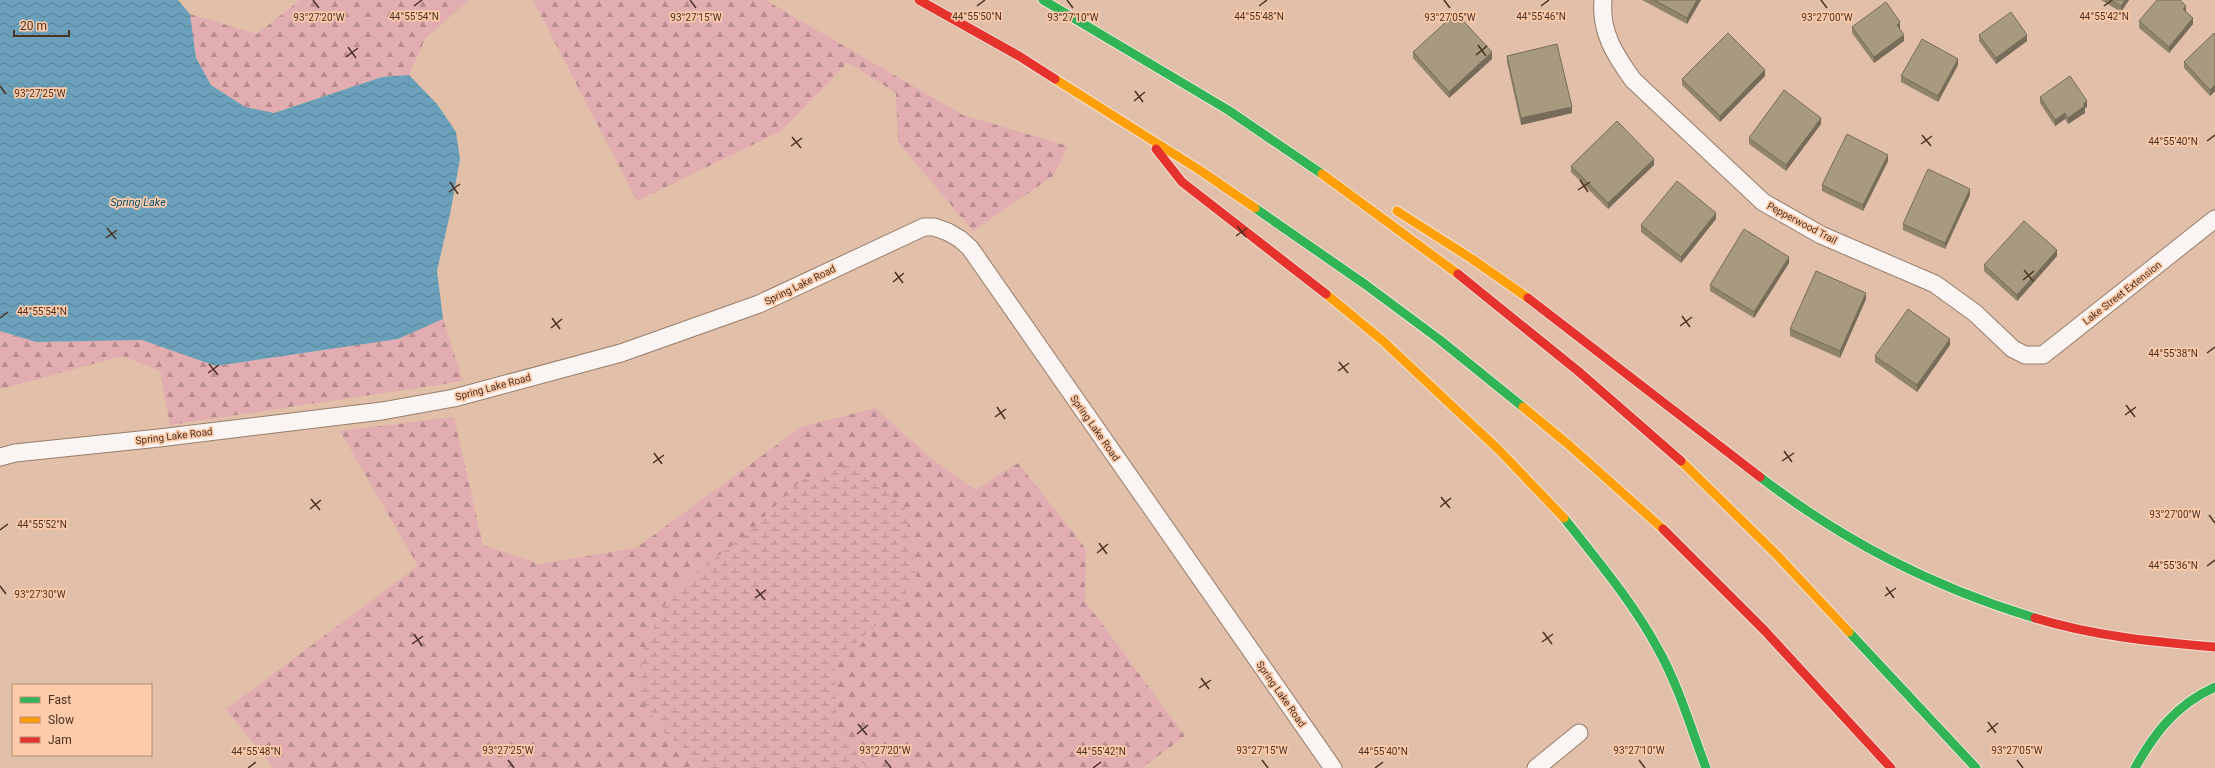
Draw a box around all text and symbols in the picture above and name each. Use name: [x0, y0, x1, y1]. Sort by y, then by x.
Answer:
text: 44°55'54"N: [389, 11, 439, 22]
text: 44°55'50"N: [952, 11, 1002, 22]
text: 44°55'48"N: [1234, 11, 1284, 22]
text: 44°55'46"N: [1516, 11, 1566, 22]
text: 44°55'42"N: [2079, 11, 2129, 22]
scale bar: [14, 12, 69, 38]
text: 93°27'20"W: [293, 12, 345, 23]
text: 93°27'15"W: [670, 12, 722, 23]
text: 93°27'10"W: [1047, 12, 1099, 23]
text: 93°27'05"W: [1424, 12, 1476, 23]
text: 93°27'00"W: [1801, 12, 1853, 23]
text: 20 m: [20, 19, 47, 33]
text: 93°27'25"W: [14, 88, 66, 99]
text: 44°55'40"N: [2148, 136, 2198, 147]
water label: Spring Lake: [110, 196, 166, 209]
street label: Pepperwood Trail: [1765, 200, 1839, 246]
street label: Lake Street Extension: [2081, 259, 2163, 327]
street label: Spring Lake Road: [763, 263, 837, 307]
text: 44°55'54"N: [17, 306, 67, 317]
text: 44°55'38"N: [2148, 348, 2198, 359]
street label: Spring Lake Road: [454, 372, 532, 402]
street label: Spring Lake Road: [1068, 393, 1122, 463]
street label: Spring Lake Road: [135, 426, 213, 446]
text: 93°27'00"W: [2149, 509, 2201, 520]
text: 44°55'52"N: [17, 519, 67, 530]
text: 44°55'36"N: [2148, 560, 2198, 571]
text: 93°27'30"W: [14, 589, 66, 600]
street label: Spring Lake Road: [1254, 659, 1308, 729]
legend: [12, 684, 152, 756]
text: Fast: [48, 693, 71, 707]
text: Slow: [48, 713, 74, 727]
text: Jam: [48, 733, 72, 747]
text: 93°27'25"W: [482, 745, 534, 756]
text: 93°27'20"W: [859, 745, 911, 756]
text: 93°27'15"W: [1236, 745, 1288, 756]
text: 93°27'10"W: [1613, 745, 1665, 756]
text: 93°27'05"W: [1991, 745, 2043, 756]
text: 44°55'48"N: [231, 746, 281, 757]
text: 44°55'42"N: [1076, 746, 1126, 757]
text: 44°55'40"N: [1358, 746, 1408, 757]

